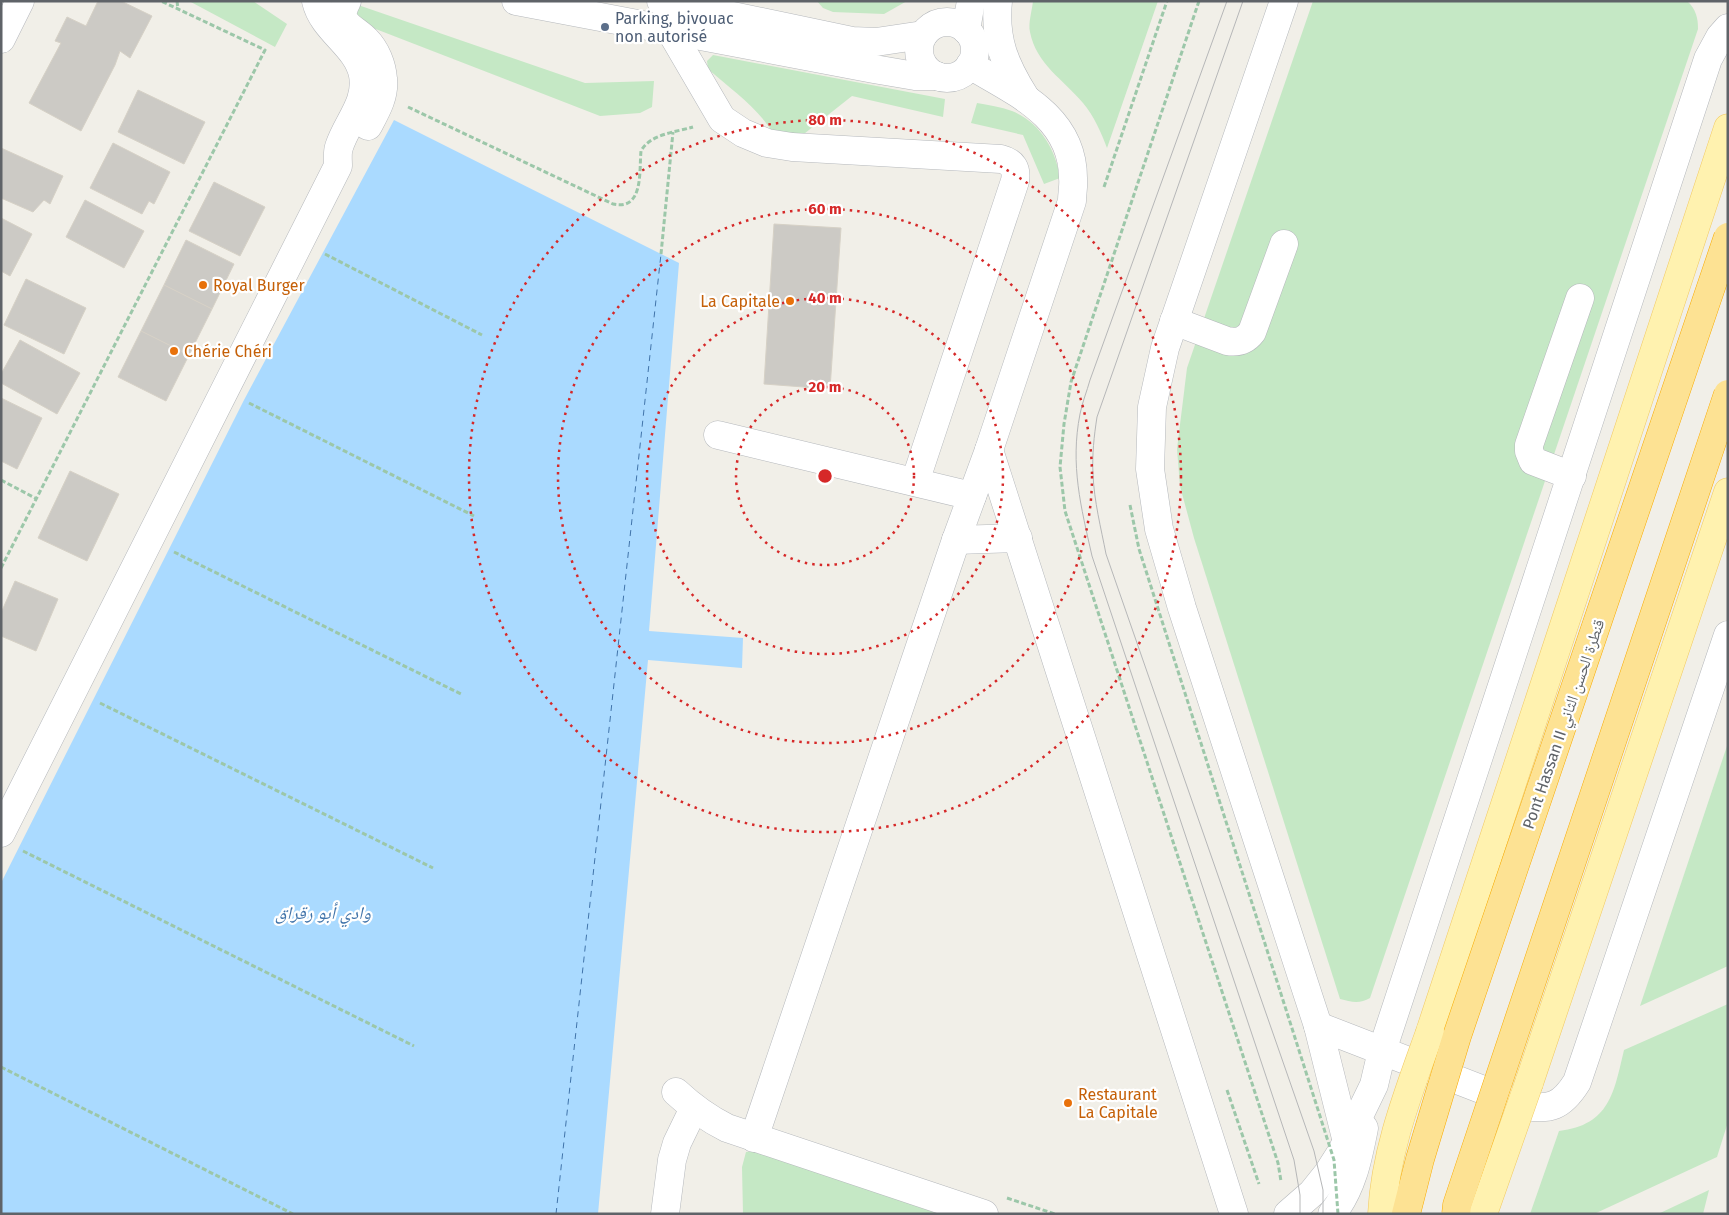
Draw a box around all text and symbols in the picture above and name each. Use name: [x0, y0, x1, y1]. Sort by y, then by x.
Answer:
place label: Parking, bivouac non autorisé: [615, 9, 734, 46]
marker: Parking, bivouac non autorisé: [599, 21, 611, 33]
text: 80 m: [808, 111, 842, 129]
text: 60 m: [808, 200, 842, 218]
place label: Royal Burger: [213, 276, 306, 295]
marker: Royal Burger: [197, 279, 209, 291]
text: 40 m: [808, 289, 842, 307]
place label: La Capitale: [700, 292, 780, 311]
marker: La Capitale: [784, 295, 796, 307]
place label: Chérie Chéri: [184, 342, 272, 361]
marker: Chérie Chéri: [168, 345, 180, 357]
text: 20 m: [809, 378, 841, 396]
centre of rings: [816, 467, 834, 485]
street label: Pont Hassan II قنطرة الحسن الثاني: [1519, 617, 1611, 833]
water label: وادي أبو رقراق: [275, 902, 372, 928]
place label: Restaurant La Capitale: [1078, 1085, 1158, 1122]
marker: Restaurant La Capitale: [1062, 1097, 1074, 1109]

